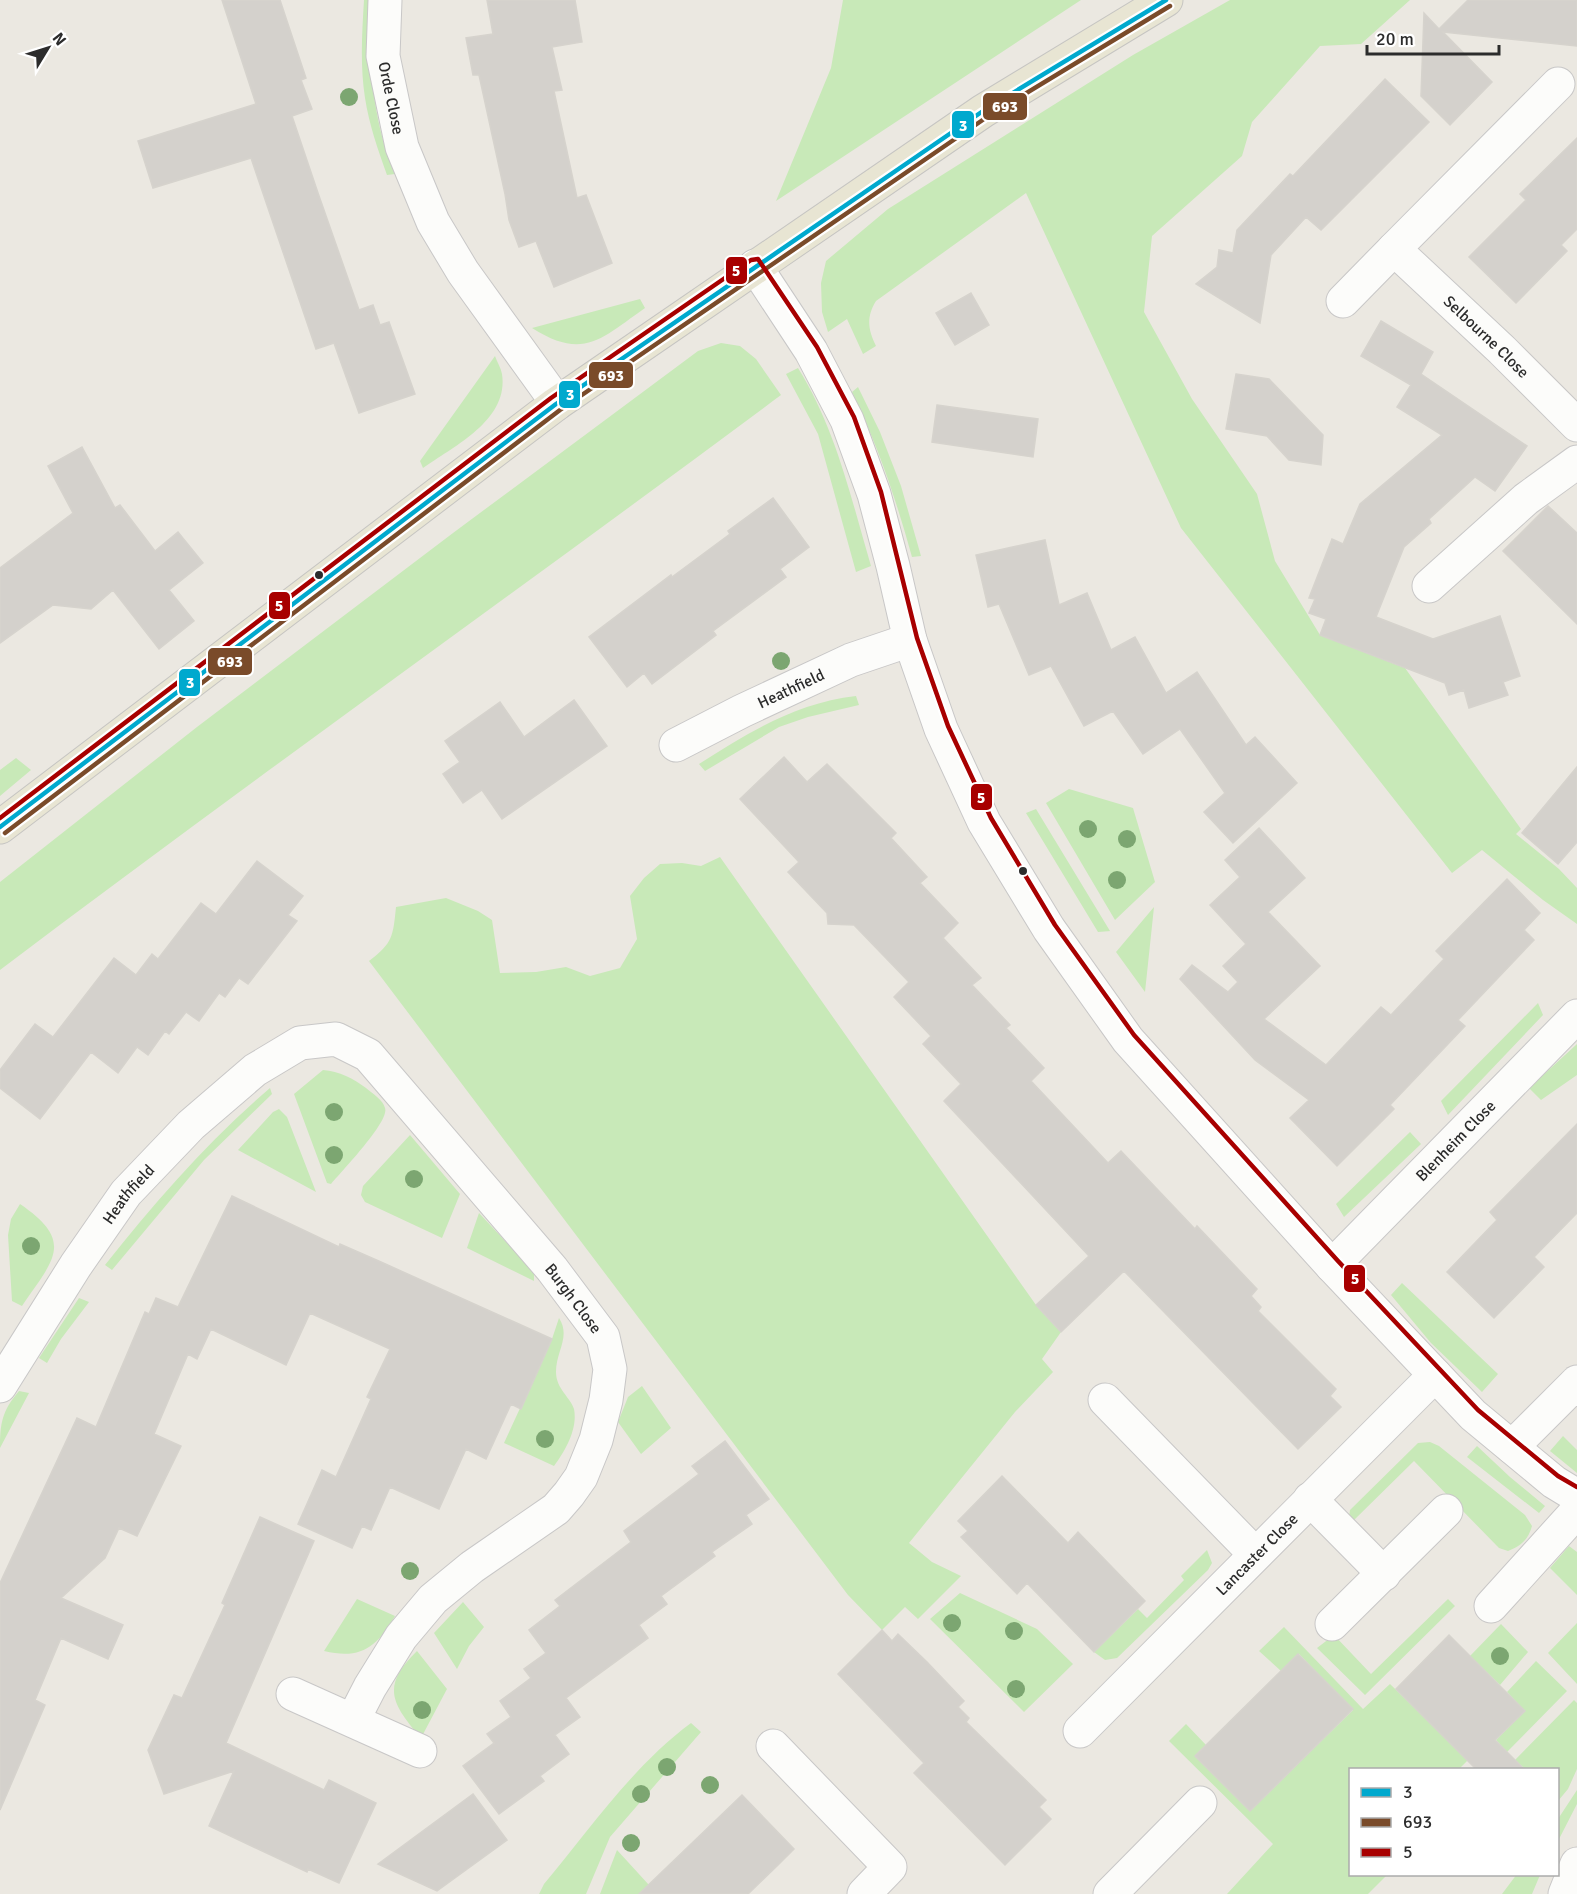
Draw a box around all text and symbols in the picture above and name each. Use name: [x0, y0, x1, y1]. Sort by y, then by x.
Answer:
north arrow: [18, 18, 78, 78]
scale bar: [1367, 18, 1499, 56]
text: 20 m: [1376, 28, 1414, 50]
text: N: [48, 29, 70, 50]
street label: Orde Close: [373, 60, 408, 136]
line badge: 693: [982, 92, 1028, 121]
text: 693: [992, 97, 1018, 117]
line badge: 3: [951, 110, 975, 139]
text: 3: [959, 116, 967, 136]
line badge: 5: [725, 256, 748, 285]
text: 5: [732, 261, 740, 281]
street label: Selbourne Close: [1439, 292, 1533, 382]
line badge: 693: [588, 361, 634, 389]
text: 693: [598, 366, 624, 386]
line badge: 3: [558, 380, 581, 409]
text: 3: [566, 385, 574, 405]
unlabelled marker: [313, 569, 325, 581]
line badge: 5: [268, 591, 291, 620]
text: 5: [275, 596, 283, 616]
line badge: 693: [207, 647, 253, 676]
text: 693: [217, 652, 243, 672]
street label: Heathfield: [754, 665, 828, 713]
line badge: 3: [178, 668, 201, 697]
text: 3: [186, 673, 194, 693]
line badge: 5: [970, 783, 993, 811]
text: 5: [977, 788, 985, 808]
unlabelled marker: [1017, 865, 1029, 877]
street label: Blenheim Close: [1412, 1096, 1500, 1186]
street label: Heathfield: [98, 1161, 159, 1228]
street label: Burgh Close: [540, 1259, 606, 1338]
line badge: 5: [1343, 1264, 1366, 1293]
text: 5: [1351, 1269, 1359, 1289]
street label: Lancaster Close: [1212, 1509, 1303, 1600]
legend: [1349, 1768, 1559, 1876]
text: 3: [1403, 1781, 1413, 1803]
text: 693: [1403, 1811, 1432, 1833]
text: 5: [1403, 1841, 1413, 1863]

